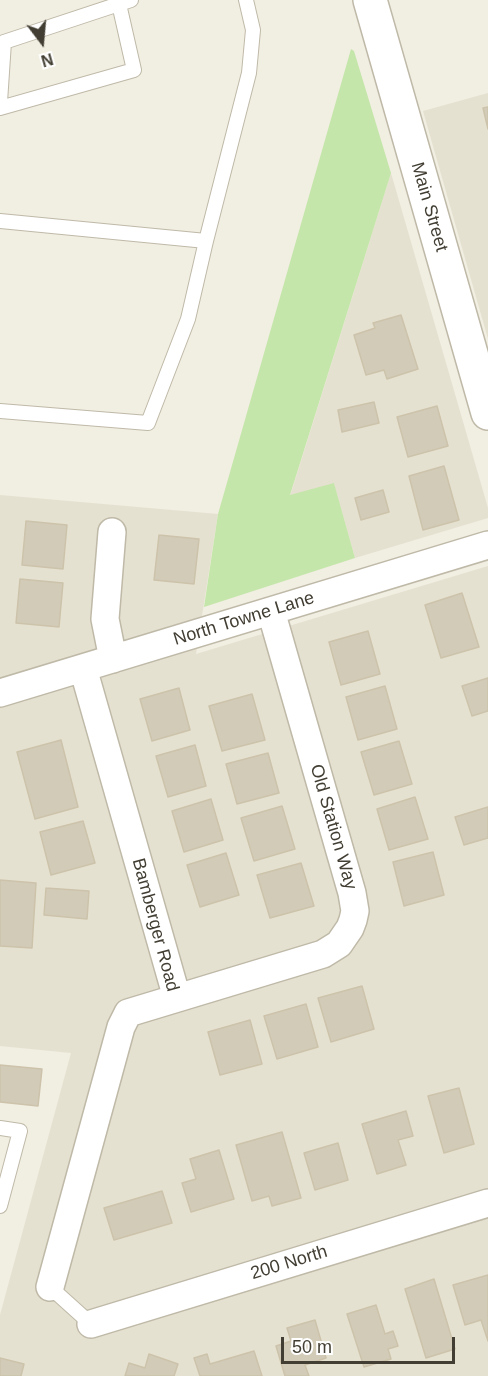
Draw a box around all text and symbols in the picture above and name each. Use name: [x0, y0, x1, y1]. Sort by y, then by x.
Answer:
north arrow: [12, 12, 72, 72]
text: N: [39, 50, 55, 70]
street label: Main Street: [406, 160, 452, 254]
street label: North Towne Lane: [171, 587, 317, 651]
street label: Old Station Way: [305, 762, 361, 892]
street label: Bamberger Road: [127, 856, 183, 994]
street label: 200 North: [248, 1241, 330, 1285]
scale bar: [284, 1325, 458, 1363]
text: 50 m: [292, 1337, 332, 1357]

